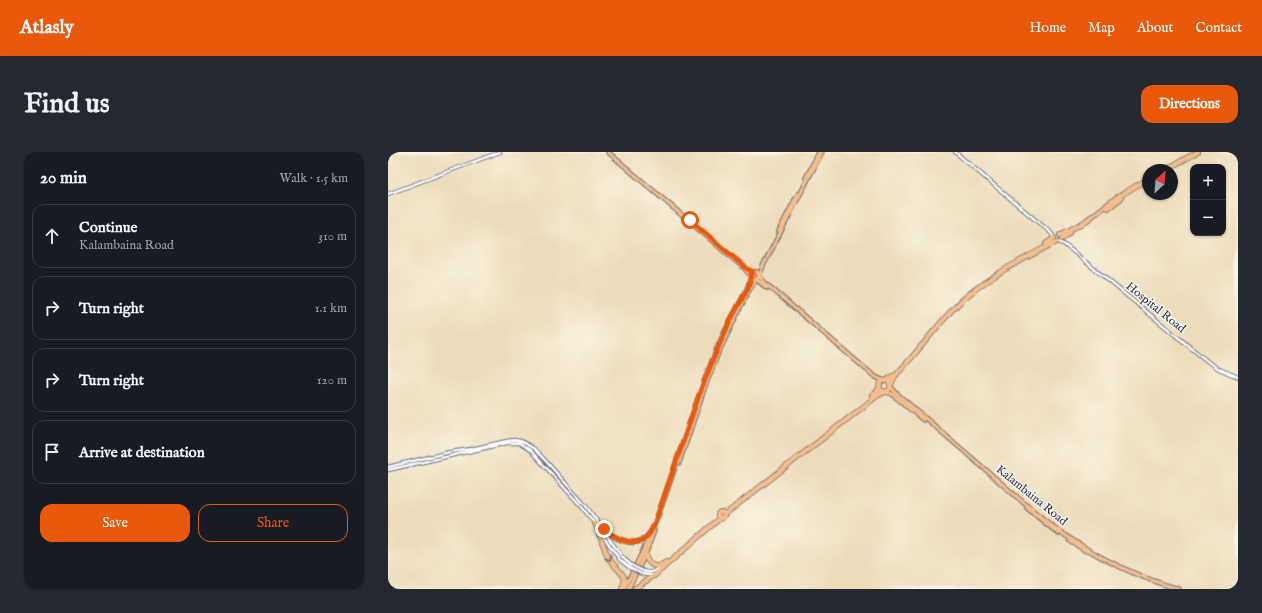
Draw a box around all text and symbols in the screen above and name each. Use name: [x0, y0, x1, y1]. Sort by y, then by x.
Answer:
text: Atlasly: [20, 16, 74, 40]
text: Home: [1030, 19, 1066, 37]
text: Map: [1088, 19, 1115, 37]
text: About: [1137, 19, 1173, 37]
text: Contact: [1195, 19, 1242, 37]
button: Directions: [1141, 85, 1238, 123]
text: Find us: [24, 87, 110, 122]
north arrow: [1142, 164, 1178, 200]
map controls: [1190, 164, 1226, 236]
button: +: [1190, 164, 1226, 200]
text: 20 min: [40, 168, 87, 189]
text: Walk · 1.5 km: [280, 170, 348, 187]
button: −: [1190, 200, 1226, 236]
route start: [681, 211, 699, 229]
text: Continue: [79, 218, 137, 237]
icon: ahead: [41, 225, 63, 247]
text: 310 m: [318, 228, 347, 245]
text: Kalambaina Road: [79, 237, 174, 254]
street label: Hospital Road: [1122, 279, 1189, 337]
icon: right: [41, 297, 63, 319]
text: Turn right: [79, 299, 144, 318]
text: 1.1 km: [315, 300, 347, 317]
icon: right: [41, 369, 63, 391]
text: Turn right: [79, 371, 144, 390]
text: 120 m: [317, 372, 347, 389]
icon: arrive: [41, 441, 63, 463]
text: Arrive at destination: [79, 443, 205, 462]
street label: Kalambaina Road: [993, 462, 1071, 529]
button: Save: [40, 504, 190, 542]
button: Share: [198, 504, 348, 542]
route end: [595, 520, 613, 538]
one-way arrow: [605, 554, 612, 561]

